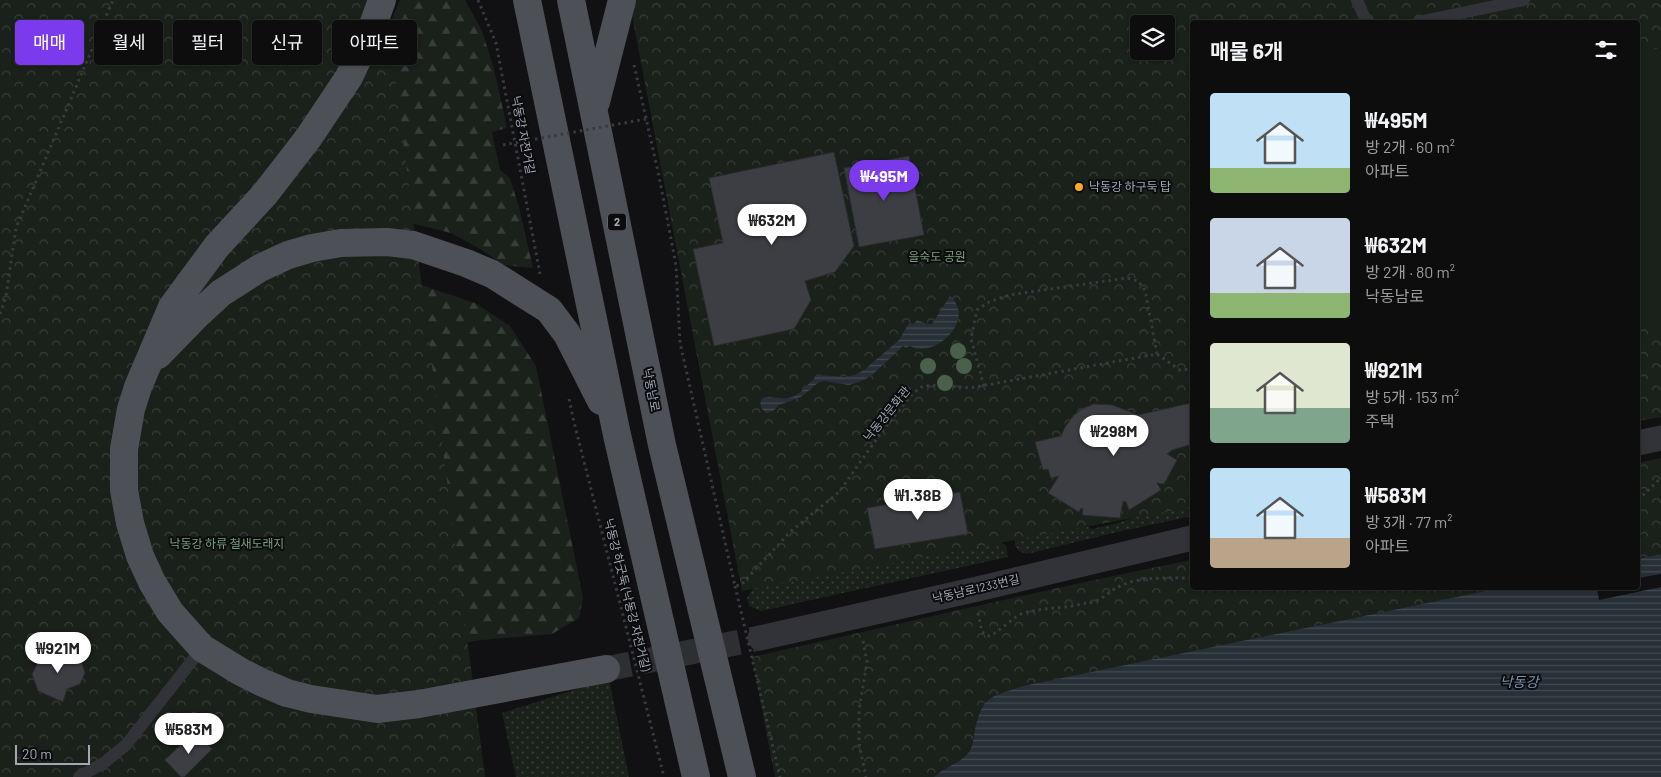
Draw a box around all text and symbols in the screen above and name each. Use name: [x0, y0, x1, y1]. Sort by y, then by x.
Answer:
map controls: [1130, 15, 1175, 60]
button: layers: [1130, 15, 1175, 60]
chip: 매매: [15, 20, 84, 65]
chip: 월세: [94, 20, 163, 65]
chip: 필터: [173, 20, 242, 65]
chip: 신규: [252, 20, 322, 65]
chip: 아파트: [332, 20, 417, 65]
icon: filters: [1592, 36, 1620, 64]
text: 매물 6개: [1210, 38, 1283, 63]
street label: 낙동강 자전거길: [510, 94, 538, 175]
text: ₩495M: [1365, 107, 1428, 132]
icon: home: [1250, 113, 1310, 173]
text: 방 2개 · 60 m²: [1365, 137, 1455, 156]
pin: ₩495M: [849, 160, 919, 202]
text: 아파트: [1365, 161, 1409, 180]
text: ₩495M: [860, 166, 908, 185]
place label: 낙동강 하구둑 탑: [1089, 179, 1171, 193]
marker: 낙동강 하구둑 탑: [1073, 181, 1085, 193]
pin: ₩632M: [737, 204, 807, 246]
text: ₩632M: [748, 210, 796, 229]
road number: 2: [608, 213, 626, 230]
text: ₩632M: [1365, 232, 1427, 257]
icon: home: [1250, 238, 1310, 298]
park label: 을숙도 공원: [908, 249, 966, 263]
text: 방 2개 · 80 m²: [1365, 262, 1455, 281]
text: 낙동남로: [1365, 286, 1424, 305]
text: ₩921M: [1365, 357, 1423, 382]
icon: home: [1250, 363, 1310, 423]
street label: 낙동남로: [641, 367, 663, 413]
street label: 낙동강문화관: [860, 383, 913, 444]
text: 방 5개 · 153 m²: [1365, 387, 1459, 406]
text: 주택: [1365, 411, 1394, 430]
pin: ₩298M: [1079, 414, 1149, 457]
text: ₩298M: [1091, 421, 1138, 440]
pin: ₩1.38B: [877, 478, 959, 521]
text: ₩583M: [1365, 482, 1426, 507]
text: ₩1.38B: [895, 485, 941, 504]
icon: home: [1250, 488, 1310, 548]
text: 방 3개 · 77 m²: [1365, 512, 1452, 531]
street label: 낙동강 하굿둑 (낙동강 자전거길): [602, 517, 654, 673]
park label: 낙동강 하류 철새도래지: [169, 536, 285, 550]
text: 아파트: [1365, 536, 1409, 555]
street label: 낙동남로1233번길: [931, 571, 1021, 605]
pin: ₩921M: [23, 632, 93, 674]
text: ₩921M: [36, 638, 80, 657]
water label: 낙동강: [1500, 673, 1540, 690]
pin: ₩583M: [154, 712, 224, 755]
text: ₩583M: [166, 719, 212, 738]
scale bar: [15, 742, 90, 765]
text: 20 m: [22, 745, 52, 762]

